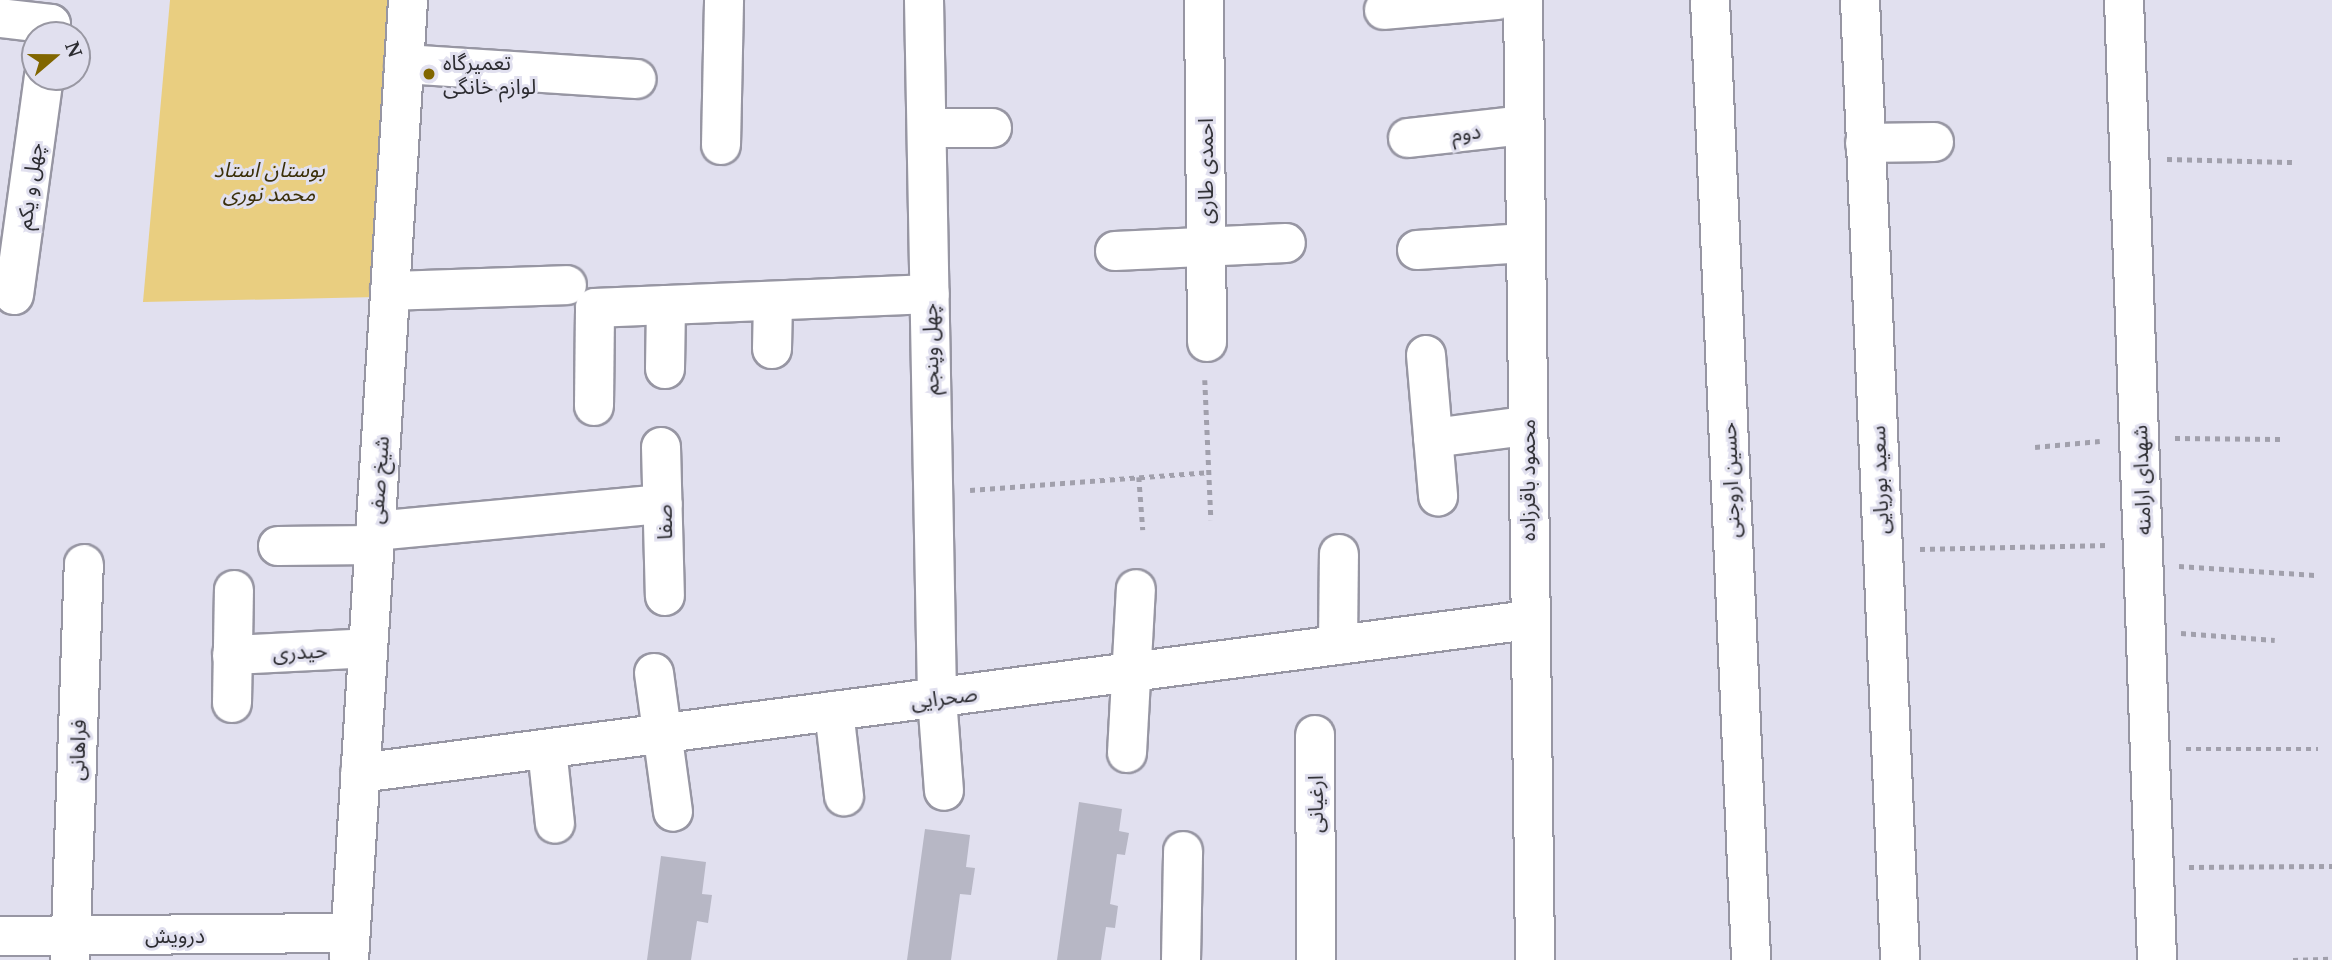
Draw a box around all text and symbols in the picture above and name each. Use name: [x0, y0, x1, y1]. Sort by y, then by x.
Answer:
north arrow: [21, 21, 91, 91]
text: N: [59, 38, 89, 61]
place label: تعمیرگاه لوازم خانگی: [443, 49, 536, 99]
marker: تعمیرگاه لوازم خانگی: [421, 66, 437, 82]
street label: احمدی طاری: [1192, 118, 1218, 224]
street label: دوم: [1450, 118, 1482, 146]
street label: چهل و یکم: [10, 141, 48, 231]
park label: بوستان استاد محمد نوری: [213, 156, 325, 206]
street label: چهل وپنجم: [917, 303, 943, 395]
street label: محمود باقرزاده: [1514, 419, 1540, 541]
street label: حسین اروجنی: [1715, 422, 1745, 538]
street label: شهدای ارامنه: [2126, 424, 2156, 536]
street label: سعید بوریایی: [1865, 425, 1893, 535]
street label: شیخ صفی: [362, 435, 394, 525]
street label: صفا: [651, 504, 677, 540]
street label: حیدری: [272, 637, 328, 665]
street label: صحرایی: [909, 680, 979, 714]
street label: فراهانی: [63, 719, 91, 781]
street label: ارغیانی: [1302, 775, 1328, 833]
street label: درویش: [145, 922, 205, 948]

